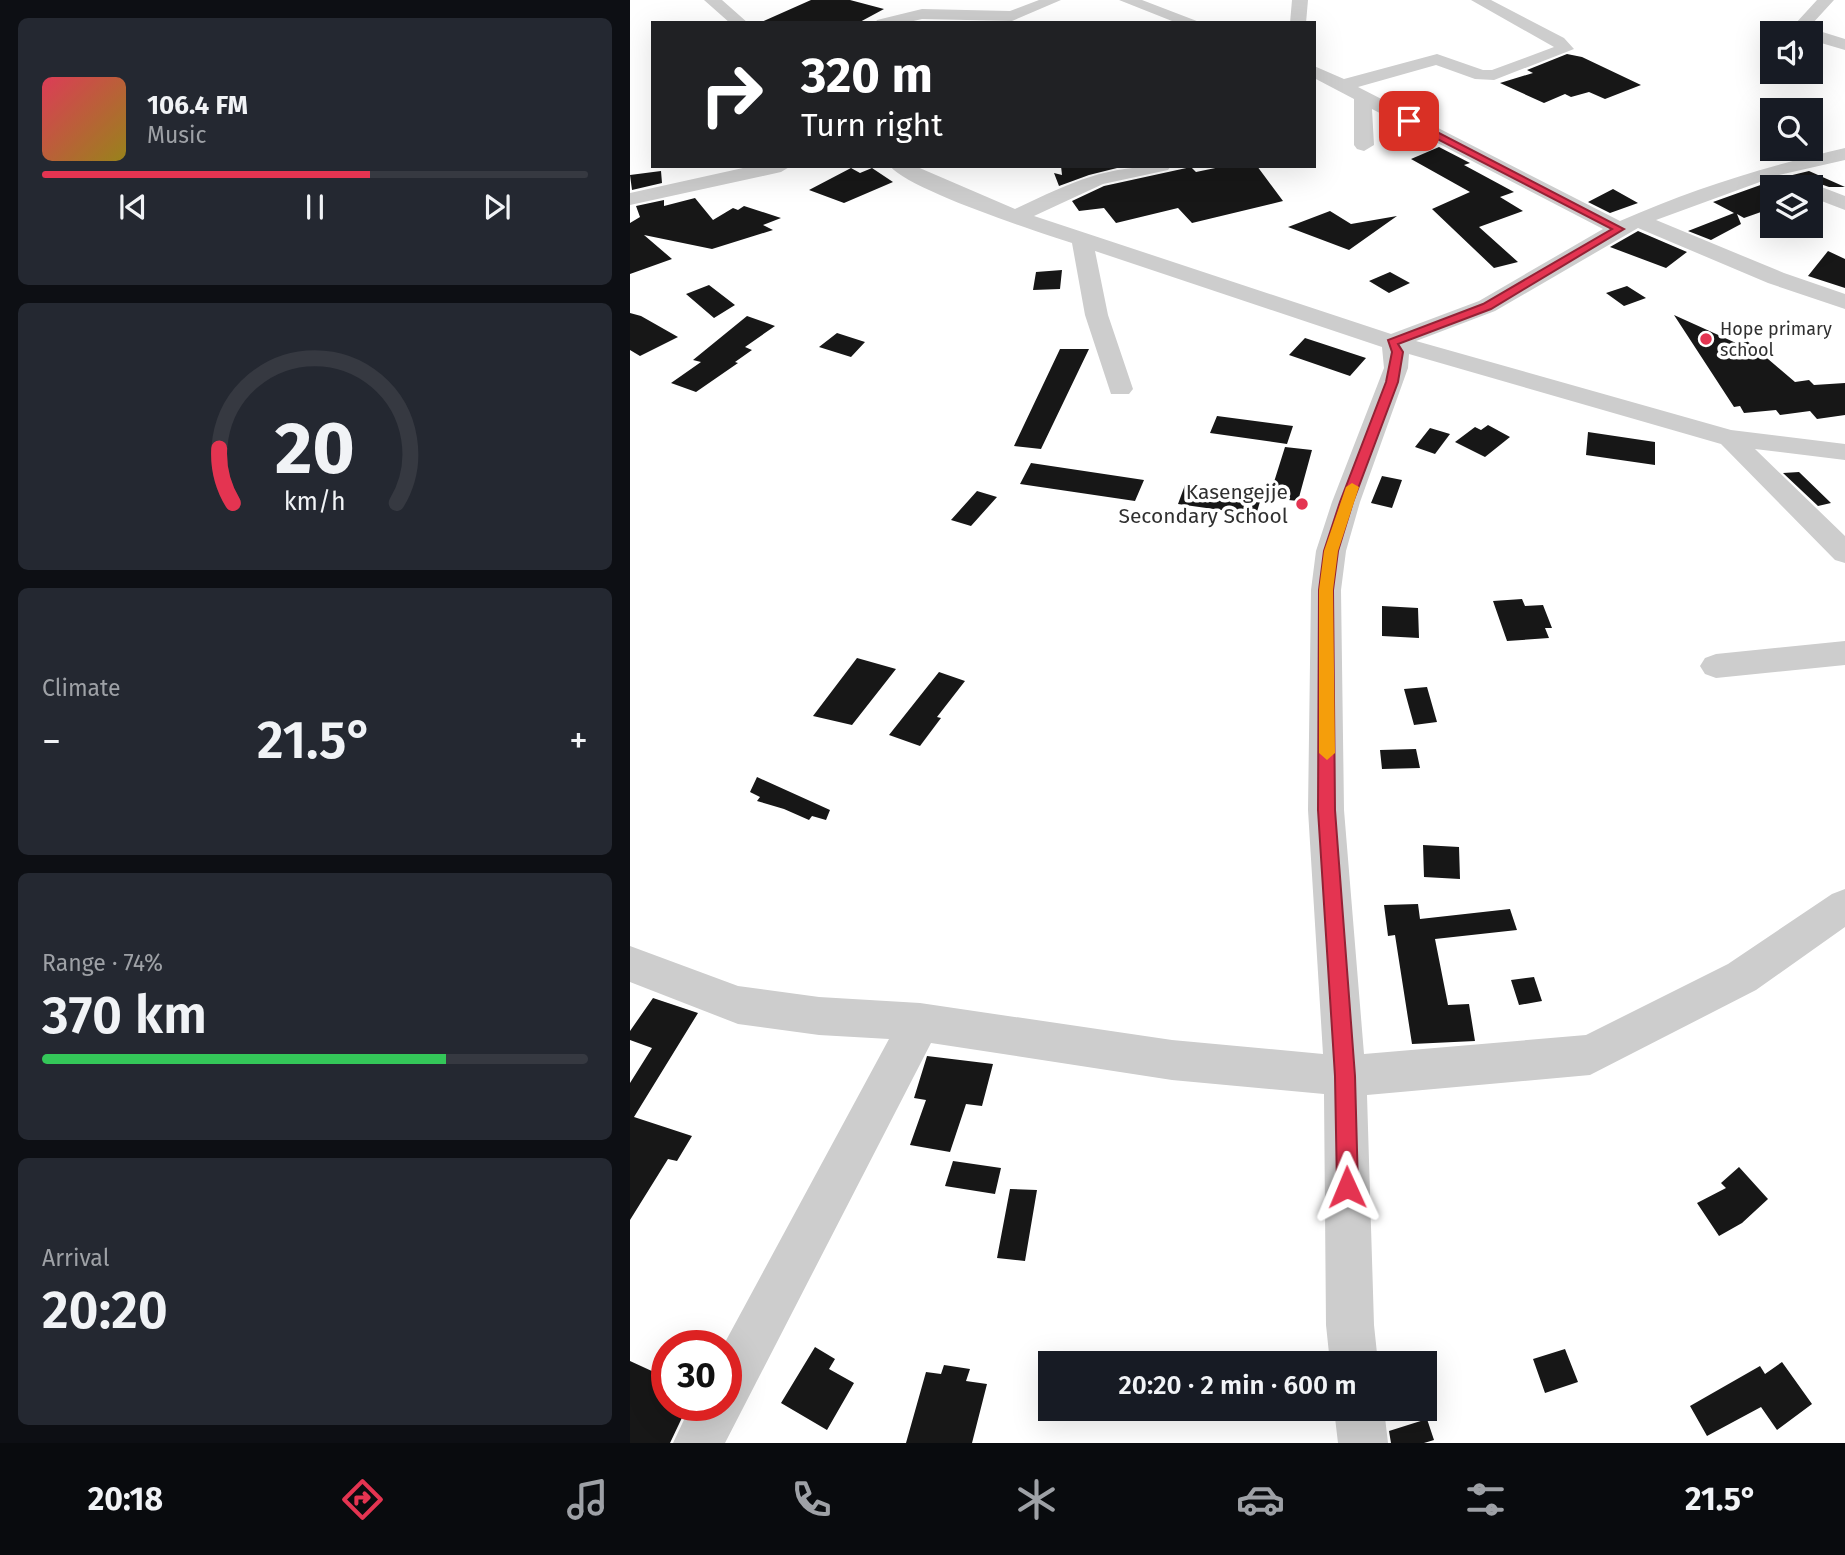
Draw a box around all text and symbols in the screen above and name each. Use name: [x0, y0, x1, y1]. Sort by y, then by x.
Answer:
map controls: [1760, 21, 1823, 238]
button: sound: [1760, 21, 1823, 84]
text: 320 m: [801, 46, 933, 105]
icon: right: [686, 49, 777, 140]
text: 106.4 FM: [147, 90, 248, 121]
pin: [1379, 91, 1439, 151]
button: search: [1760, 98, 1823, 161]
icon: arrive: [1390, 102, 1428, 140]
text: Turn right: [801, 106, 943, 144]
text: Music: [147, 121, 207, 149]
button: layers: [1760, 175, 1823, 238]
icon: previous: [114, 188, 152, 226]
icon: pause: [296, 188, 334, 226]
icon: next: [478, 188, 516, 226]
place label: Hope primary school: [1720, 318, 1832, 361]
marker: Hope primary school: [1698, 331, 1714, 347]
text: 20: [275, 405, 355, 492]
place label: Kasengejje Secondary School: [1118, 479, 1288, 529]
text: km/h: [284, 486, 346, 516]
marker: Kasengejje Secondary School: [1294, 496, 1310, 512]
text: Climate: [42, 674, 121, 702]
text: 21.5°: [257, 709, 373, 772]
text: −: [42, 718, 61, 764]
text: +: [569, 718, 588, 764]
text: Range · 74%: [42, 949, 163, 977]
text: 370 km: [42, 984, 207, 1047]
position arrow: [1310, 1150, 1384, 1224]
text: Arrival: [42, 1244, 109, 1272]
text: 20:20: [42, 1279, 168, 1342]
speed limit sign: 30: [651, 1330, 742, 1421]
text: 20:20 · 2 min · 600 m: [1119, 1370, 1356, 1401]
icon: directions: [338, 1475, 387, 1524]
icon: music: [563, 1475, 612, 1524]
icon: phone: [787, 1475, 836, 1524]
icon: climate: [1012, 1475, 1061, 1524]
icon: car: [1236, 1475, 1285, 1524]
icon: filters: [1461, 1475, 1510, 1524]
text: 20:18: [88, 1480, 163, 1518]
text: 21.5°: [1685, 1480, 1757, 1518]

